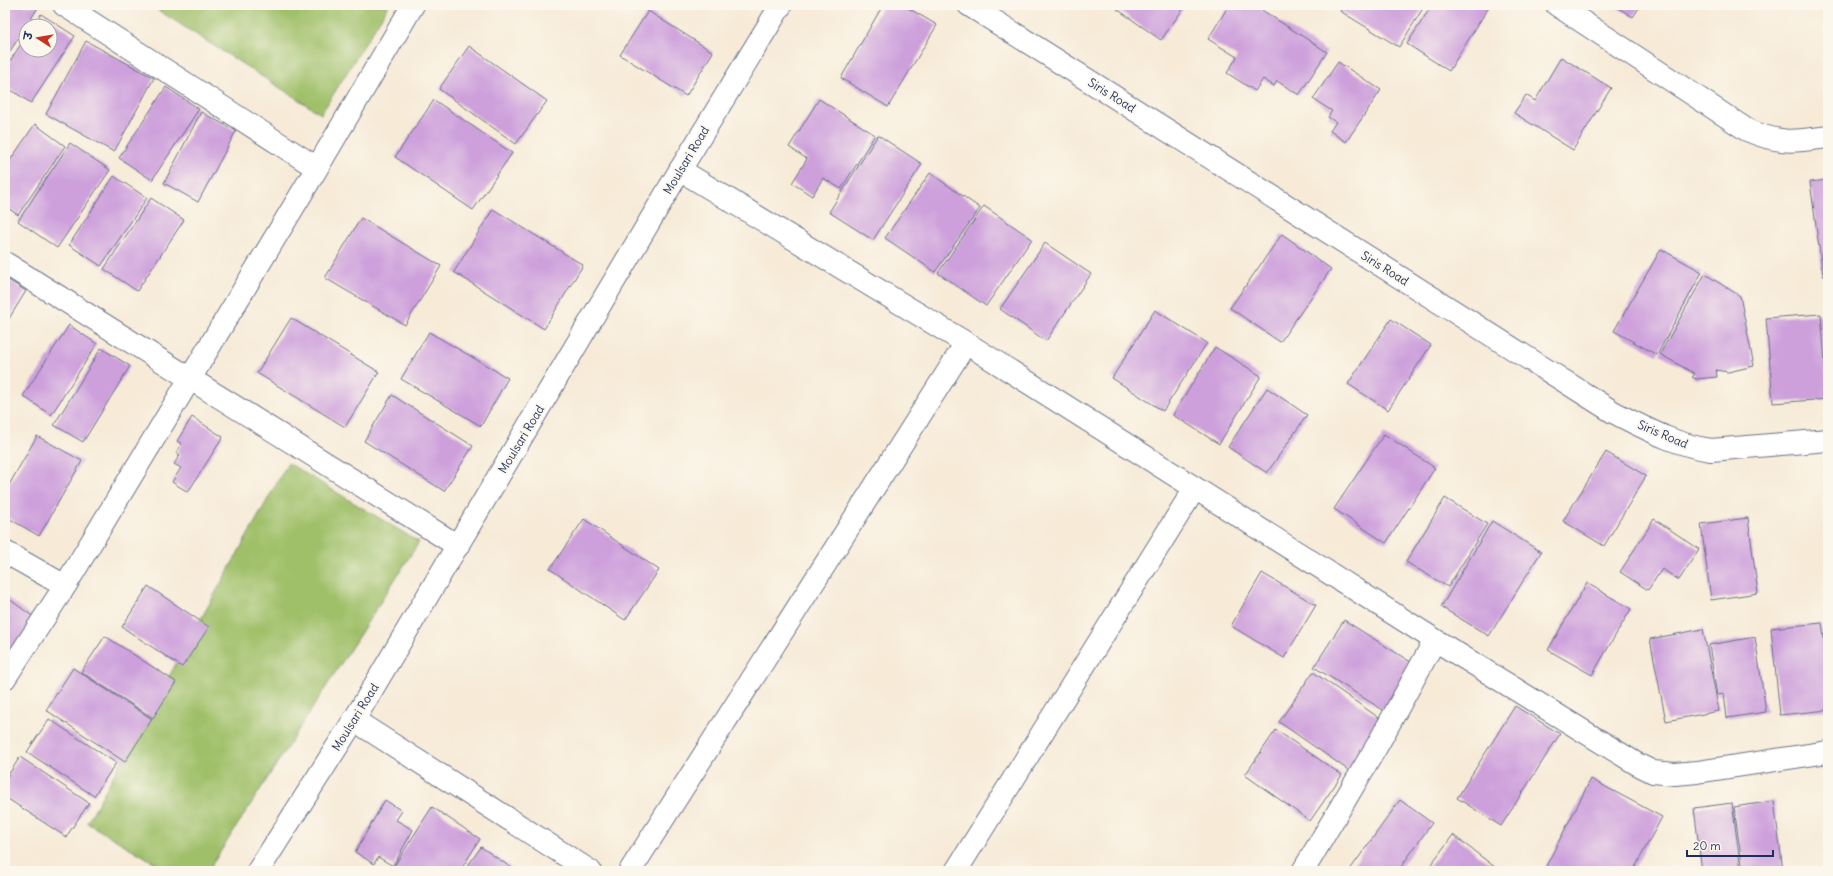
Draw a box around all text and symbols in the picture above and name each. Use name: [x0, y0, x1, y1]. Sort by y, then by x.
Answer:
north arrow: [18, 18, 58, 58]
text: उ: [20, 29, 36, 42]
street label: Siris Road: [1085, 74, 1139, 116]
street label: Moulsari Road: [660, 123, 712, 197]
street label: Siris Road: [1358, 247, 1412, 289]
street label: Moulsari Road: [495, 402, 547, 476]
street label: Siris Road: [1635, 417, 1691, 451]
street label: Moulsari Road: [328, 680, 382, 754]
scale bar: [1687, 832, 1773, 858]
text: 20 m: [1693, 838, 1721, 853]

